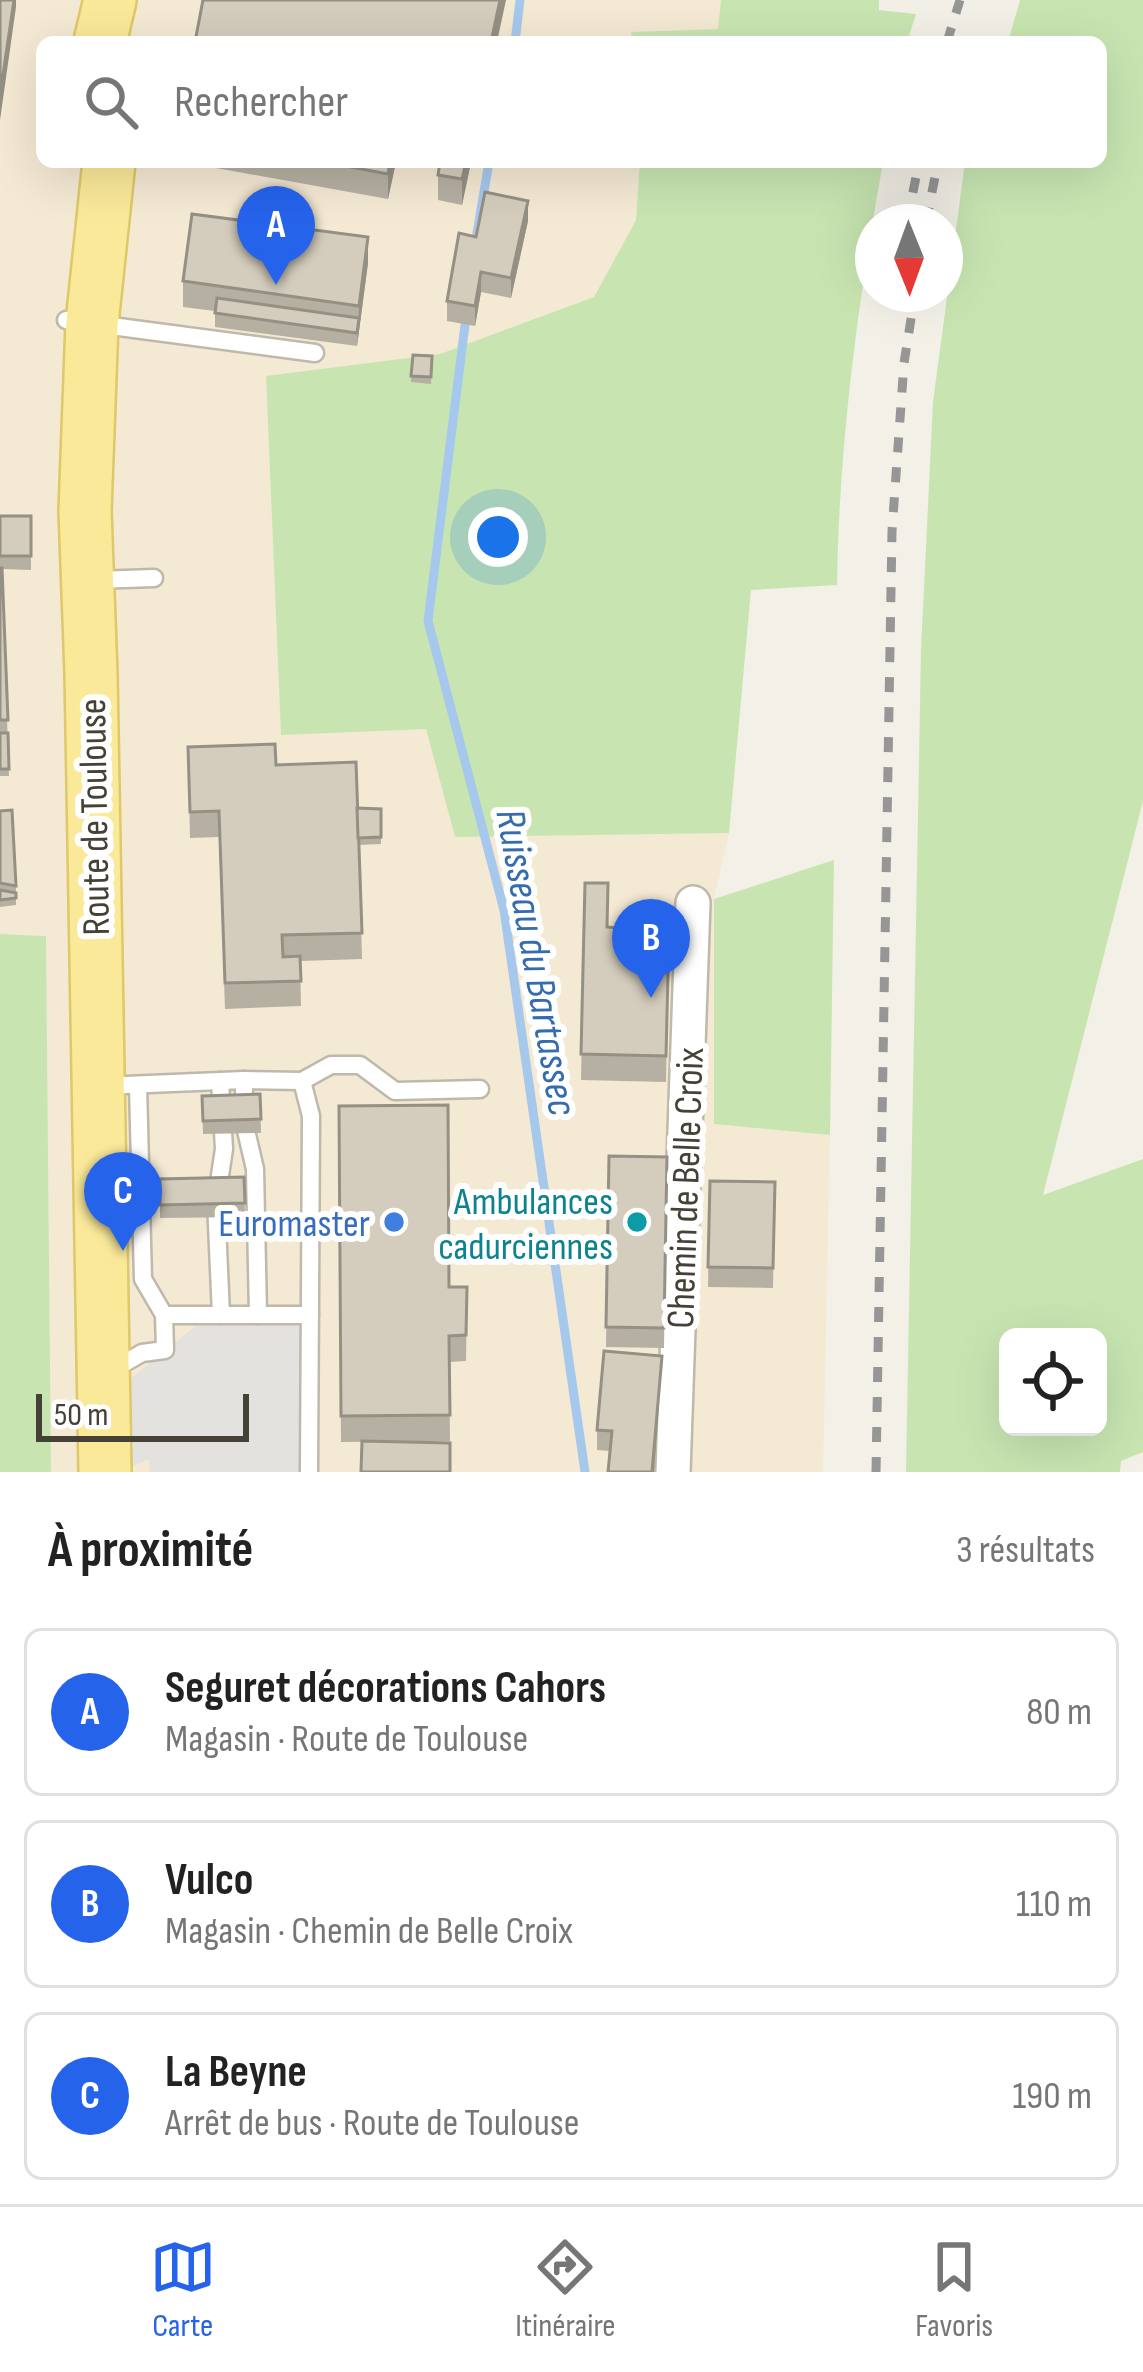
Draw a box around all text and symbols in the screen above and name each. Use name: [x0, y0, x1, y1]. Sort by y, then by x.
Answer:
search box: [36, 36, 1107, 168]
icon: search: [78, 69, 144, 135]
text: Rechercher: [174, 75, 348, 130]
pin: A: [237, 186, 315, 285]
north arrow: [855, 204, 963, 312]
your location: [468, 507, 528, 567]
street label: Route de Toulouse: [70, 698, 121, 936]
water label: Ruisseau du Bartassec: [483, 805, 588, 1120]
pin: B: [612, 899, 690, 998]
street label: Chemin de Belle Croix: [658, 1046, 715, 1330]
pin: C: [84, 1152, 162, 1251]
place label: Ambulances cadurciennes: [438, 1179, 613, 1271]
place label: Euromaster: [218, 1201, 370, 1248]
marker: Euromaster: [381, 1209, 407, 1235]
marker: Ambulances cadurciennes: [624, 1209, 650, 1235]
map controls: [999, 1328, 1107, 1436]
button: locate: [999, 1328, 1107, 1436]
scale bar: [36, 1388, 249, 1441]
text: 50 m: [54, 1395, 108, 1435]
text: À proximité: [48, 1520, 253, 1581]
text: 3 résultats: [956, 1527, 1095, 1574]
text: Seguret décorations Cahors: [165, 1661, 606, 1716]
text: A: [81, 1689, 99, 1736]
text: 80 m: [1026, 1689, 1092, 1736]
text: Magasin · Route de Toulouse: [165, 1716, 528, 1763]
text: Vulco: [165, 1853, 253, 1908]
text: B: [81, 1881, 99, 1928]
text: 110 m: [1016, 1881, 1092, 1928]
text: Magasin · Chemin de Belle Croix: [165, 1908, 573, 1955]
text: La Beyne: [165, 2045, 307, 2100]
text: C: [80, 2073, 100, 2120]
text: 190 m: [1012, 2073, 1092, 2120]
text: Arrêt de bus · Route de Toulouse: [165, 2100, 579, 2147]
tab: Carte: [150, 2234, 216, 2346]
tab: Itinéraire: [515, 2234, 616, 2346]
tab: Favoris: [915, 2234, 993, 2346]

